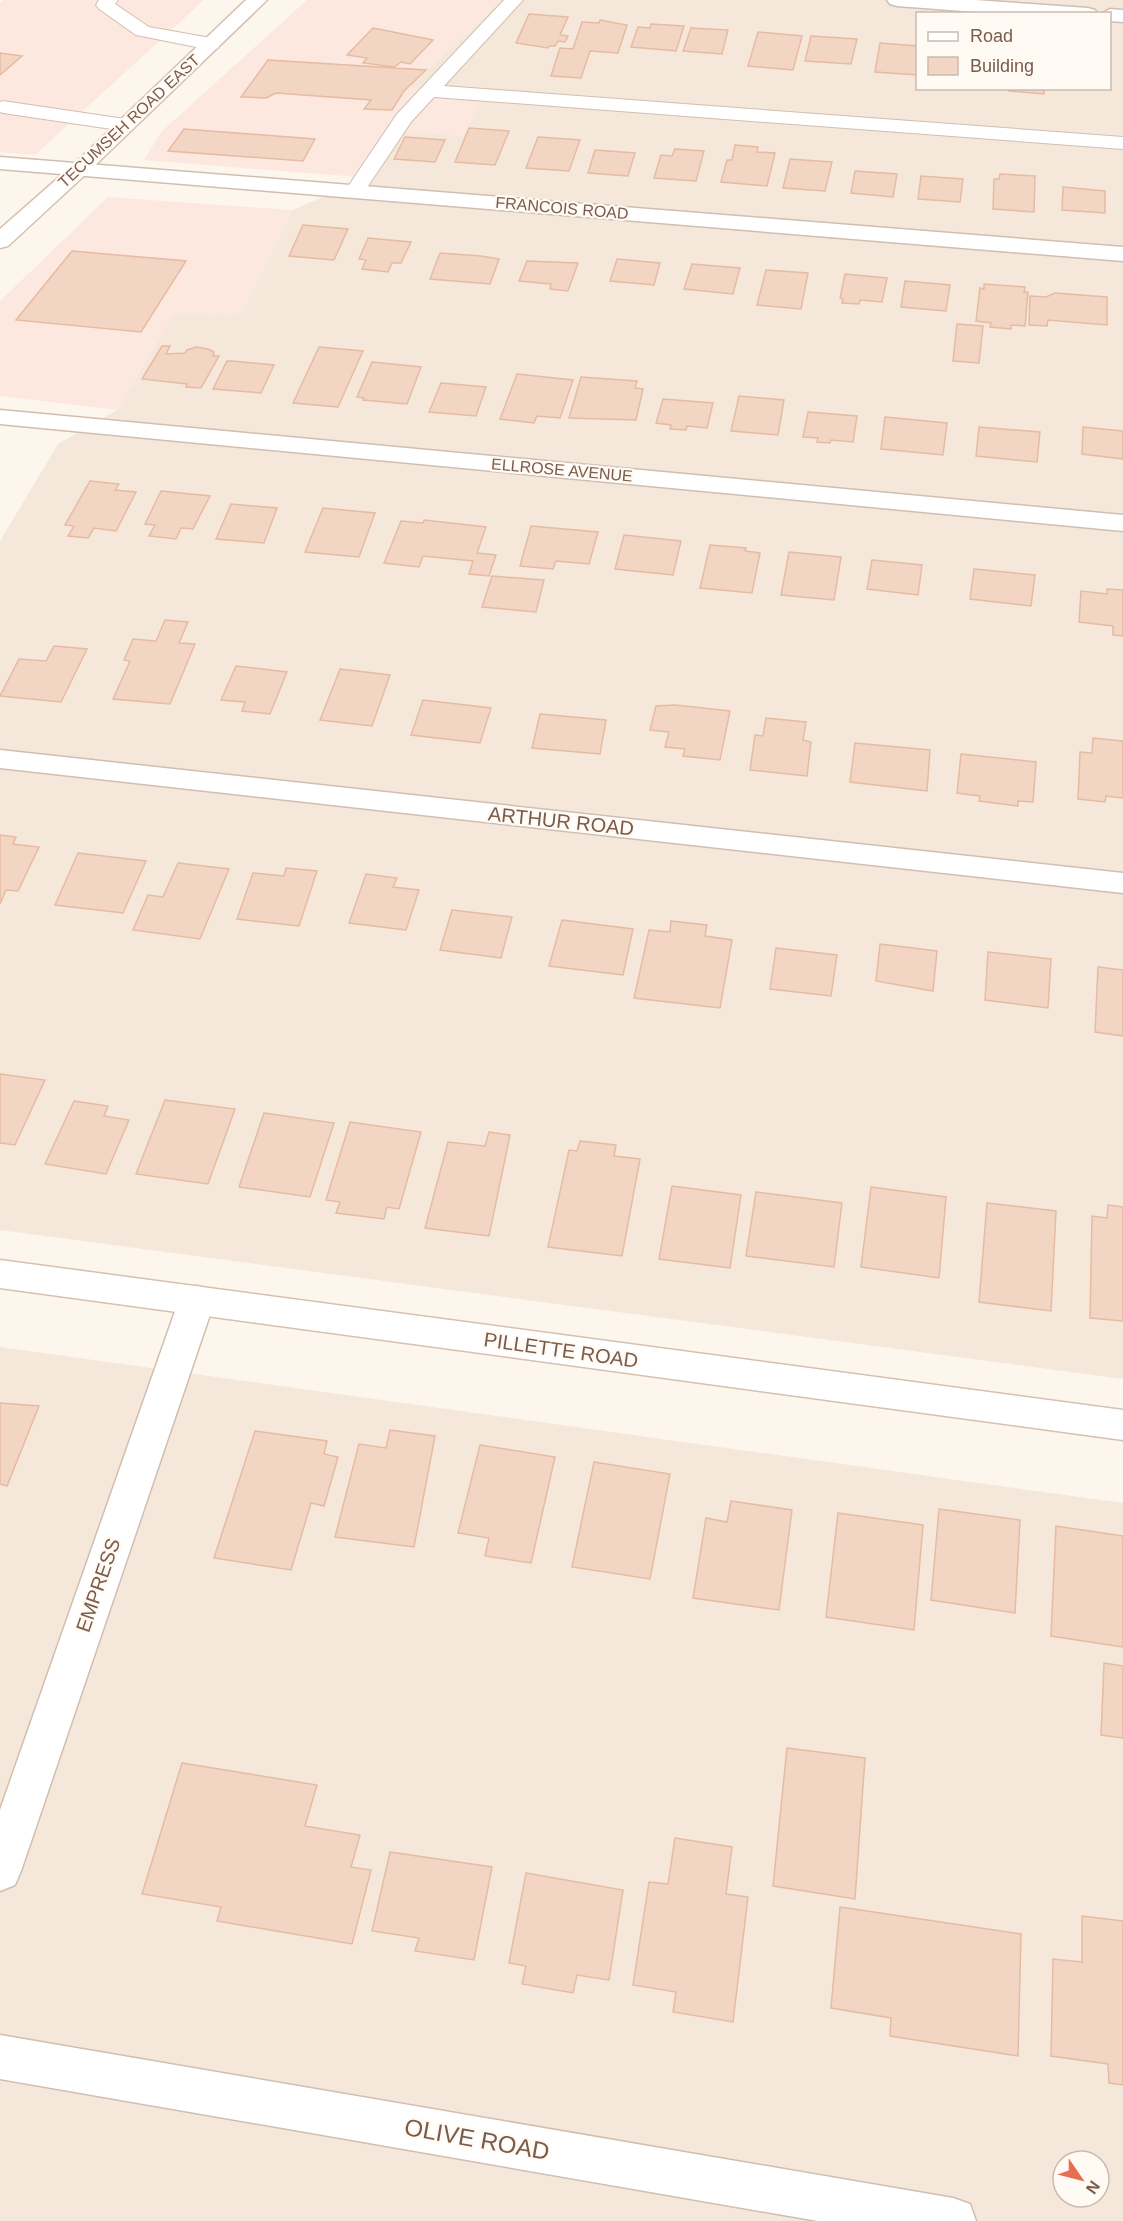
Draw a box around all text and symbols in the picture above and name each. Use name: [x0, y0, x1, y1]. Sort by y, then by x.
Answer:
legend: [916, 12, 1111, 90]
text: Road: [970, 26, 1013, 46]
street label: TECUMSEH ROAD EAST: [55, 51, 203, 191]
text: Building: [970, 56, 1034, 76]
street label: FRANCOIS ROAD: [495, 194, 629, 222]
street label: ELLROSE AVENUE: [491, 455, 633, 485]
street label: ARTHUR ROAD: [487, 802, 635, 840]
street label: PILLETTE ROAD: [482, 1328, 640, 1372]
street label: EMPRESS: [72, 1535, 124, 1635]
street label: OLIVE ROAD: [402, 2113, 552, 2165]
north arrow: [1051, 2149, 1111, 2209]
text: N: [1083, 2178, 1103, 2197]

